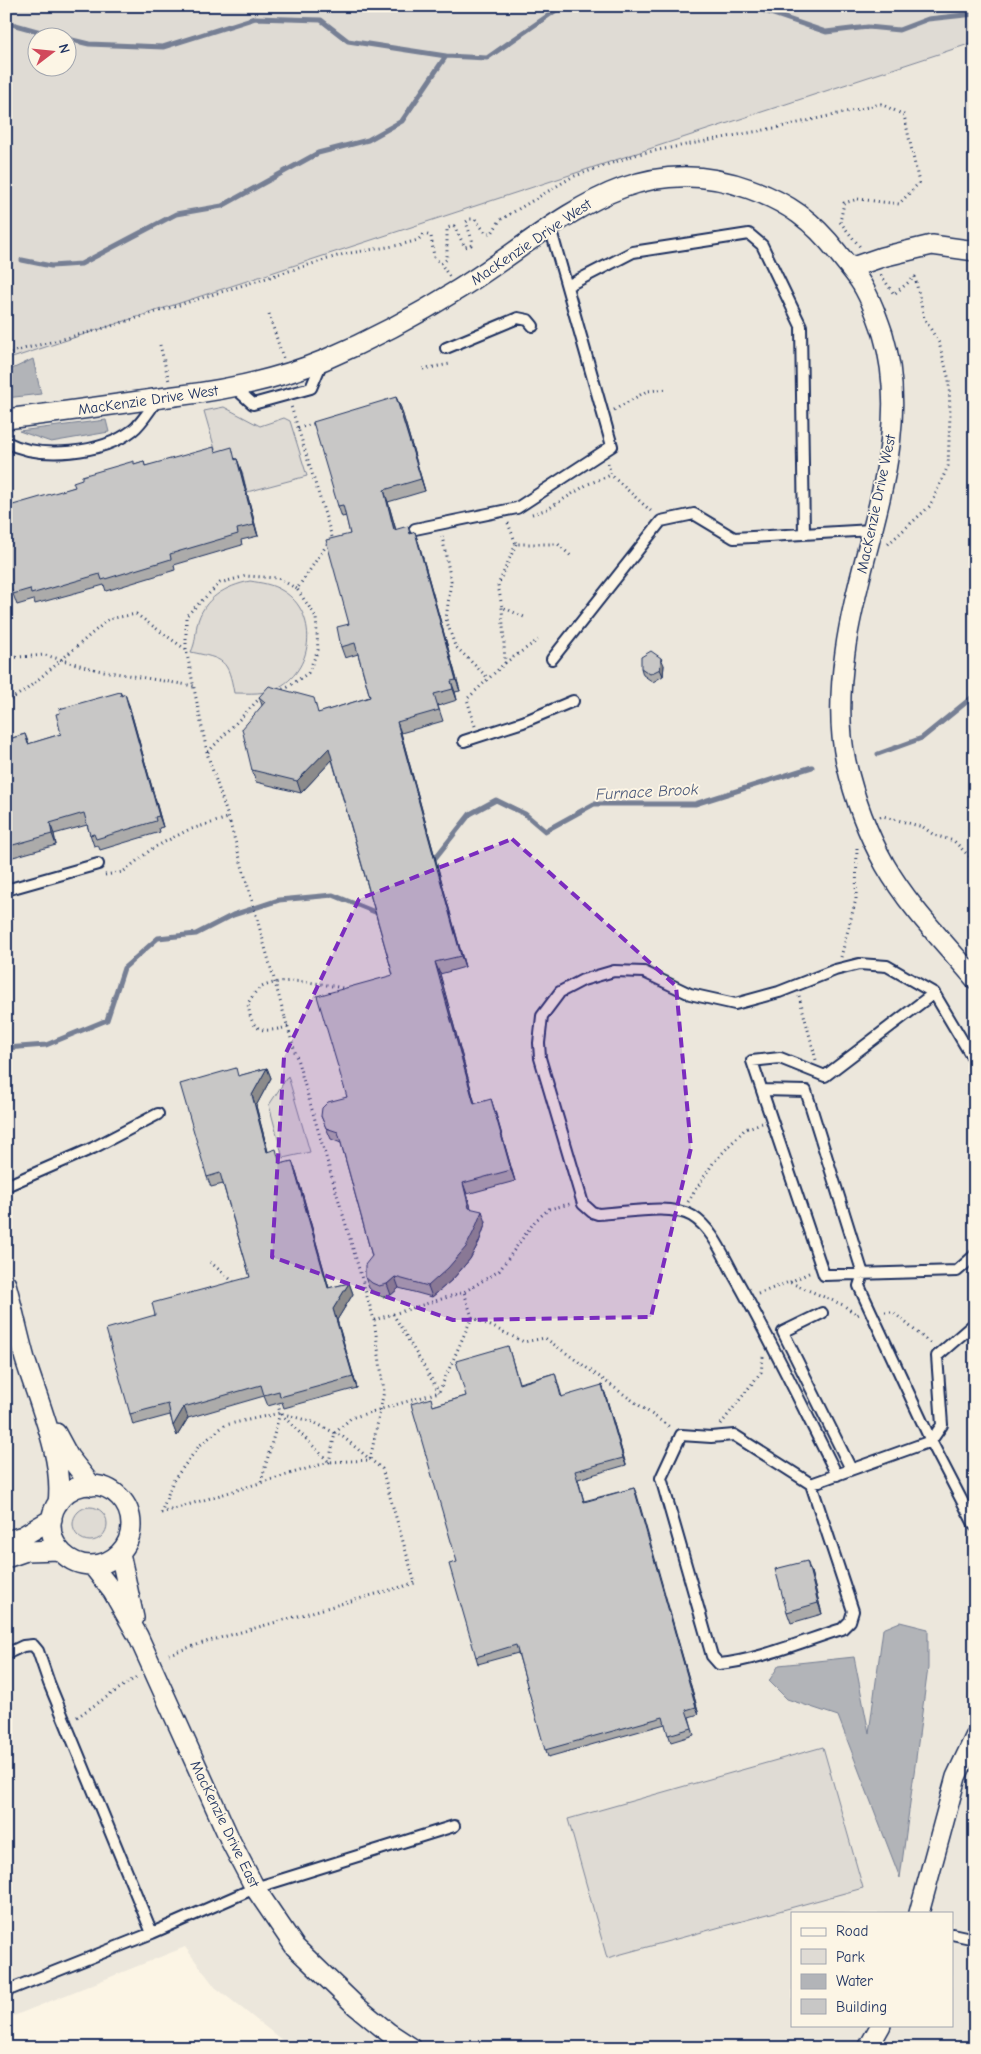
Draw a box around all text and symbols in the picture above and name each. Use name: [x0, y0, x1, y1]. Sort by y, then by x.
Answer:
north arrow: [28, 28, 78, 78]
text: N: [55, 42, 73, 55]
street label: MacKenzie Drive West: [467, 195, 595, 289]
street label: MacKenzie Drive West: [77, 381, 220, 419]
street label: MacKenzie Drive West: [852, 432, 900, 575]
water label: Furnace Brook: [595, 780, 699, 804]
street label: MacKenzie Drive East: [186, 1758, 264, 1891]
legend: [791, 1912, 954, 2026]
text: Road: [836, 1922, 868, 1940]
text: Park: [836, 1948, 865, 1966]
text: Water: [836, 1972, 873, 1990]
text: Building: [836, 1998, 887, 2016]

